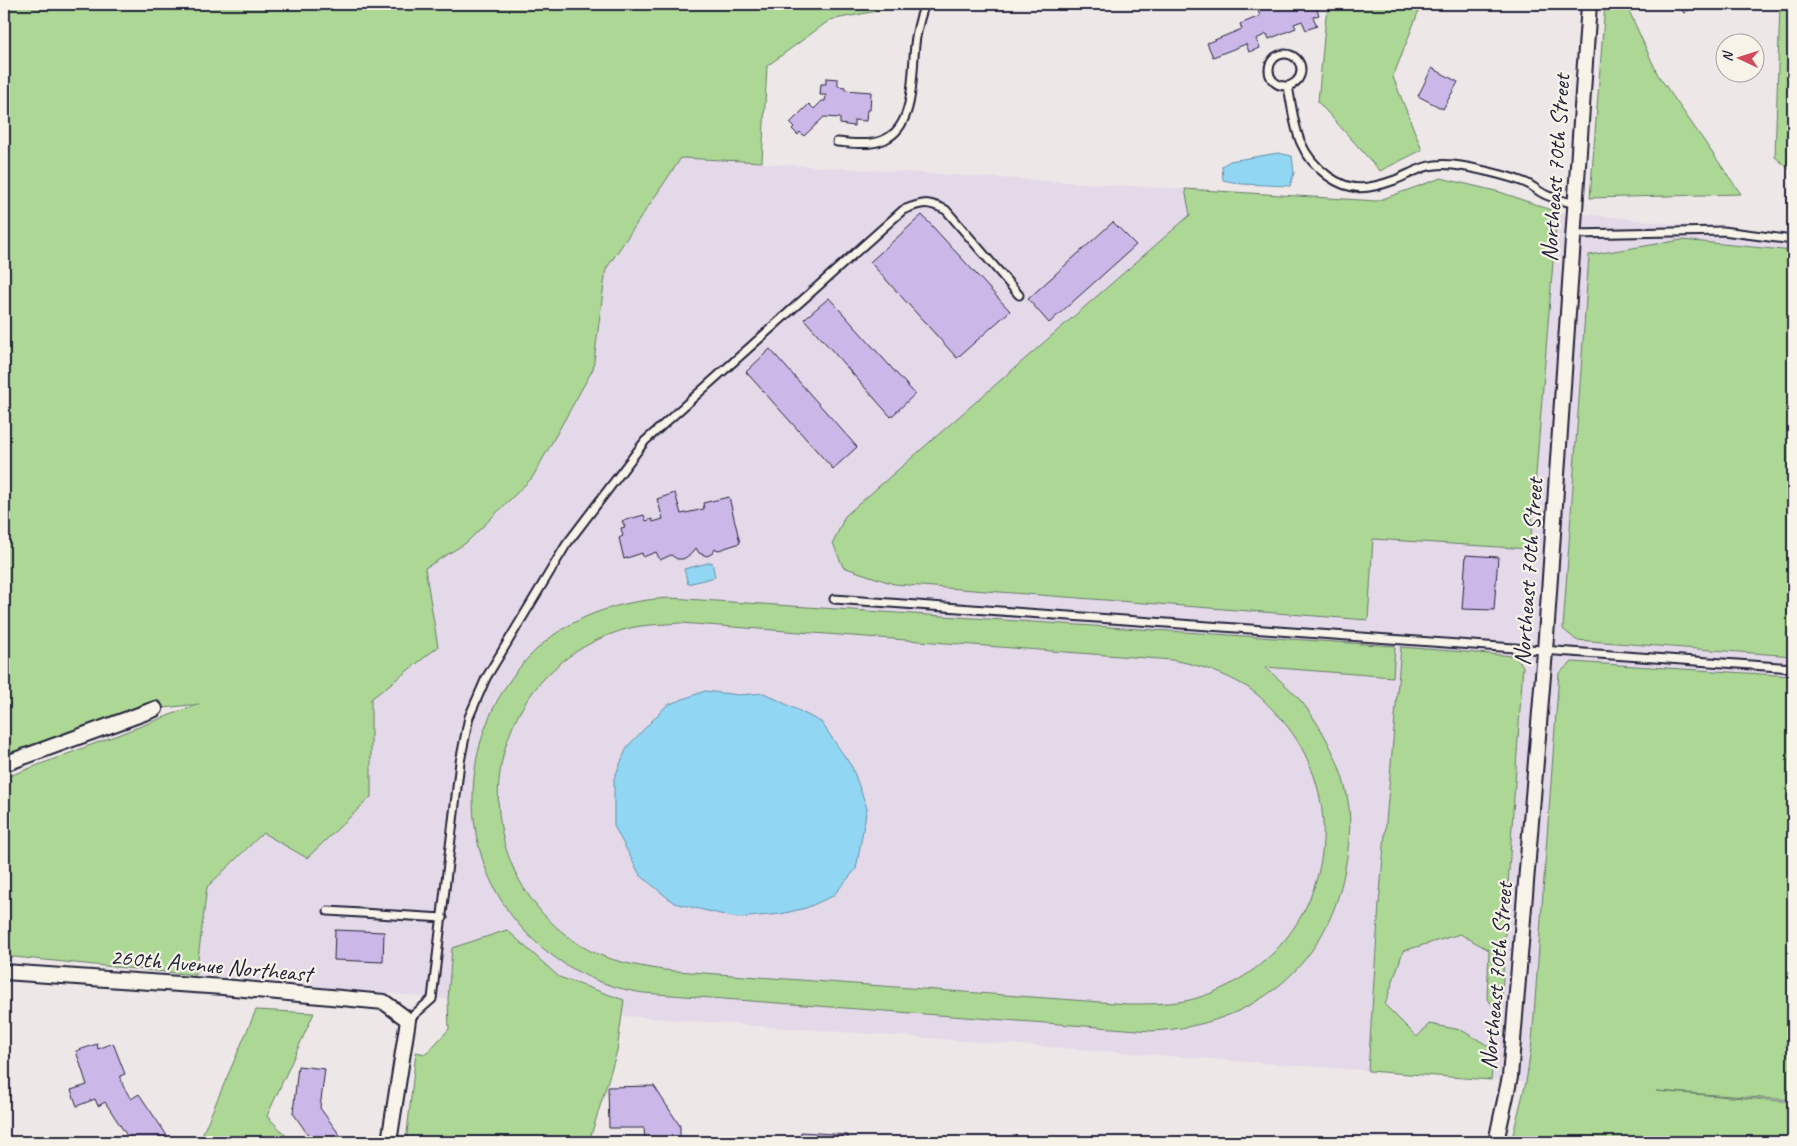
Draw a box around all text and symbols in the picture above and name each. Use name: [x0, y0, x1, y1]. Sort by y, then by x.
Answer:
north arrow: [1714, 32, 1764, 82]
text: N: [1719, 50, 1736, 62]
street label: Northeast 70th Street: [1533, 71, 1577, 263]
street label: Northeast 70th Street: [1506, 475, 1550, 667]
street label: Northeast 70th Street: [1473, 879, 1519, 1071]
street label: 260th Avenue Northeast: [109, 941, 316, 989]

